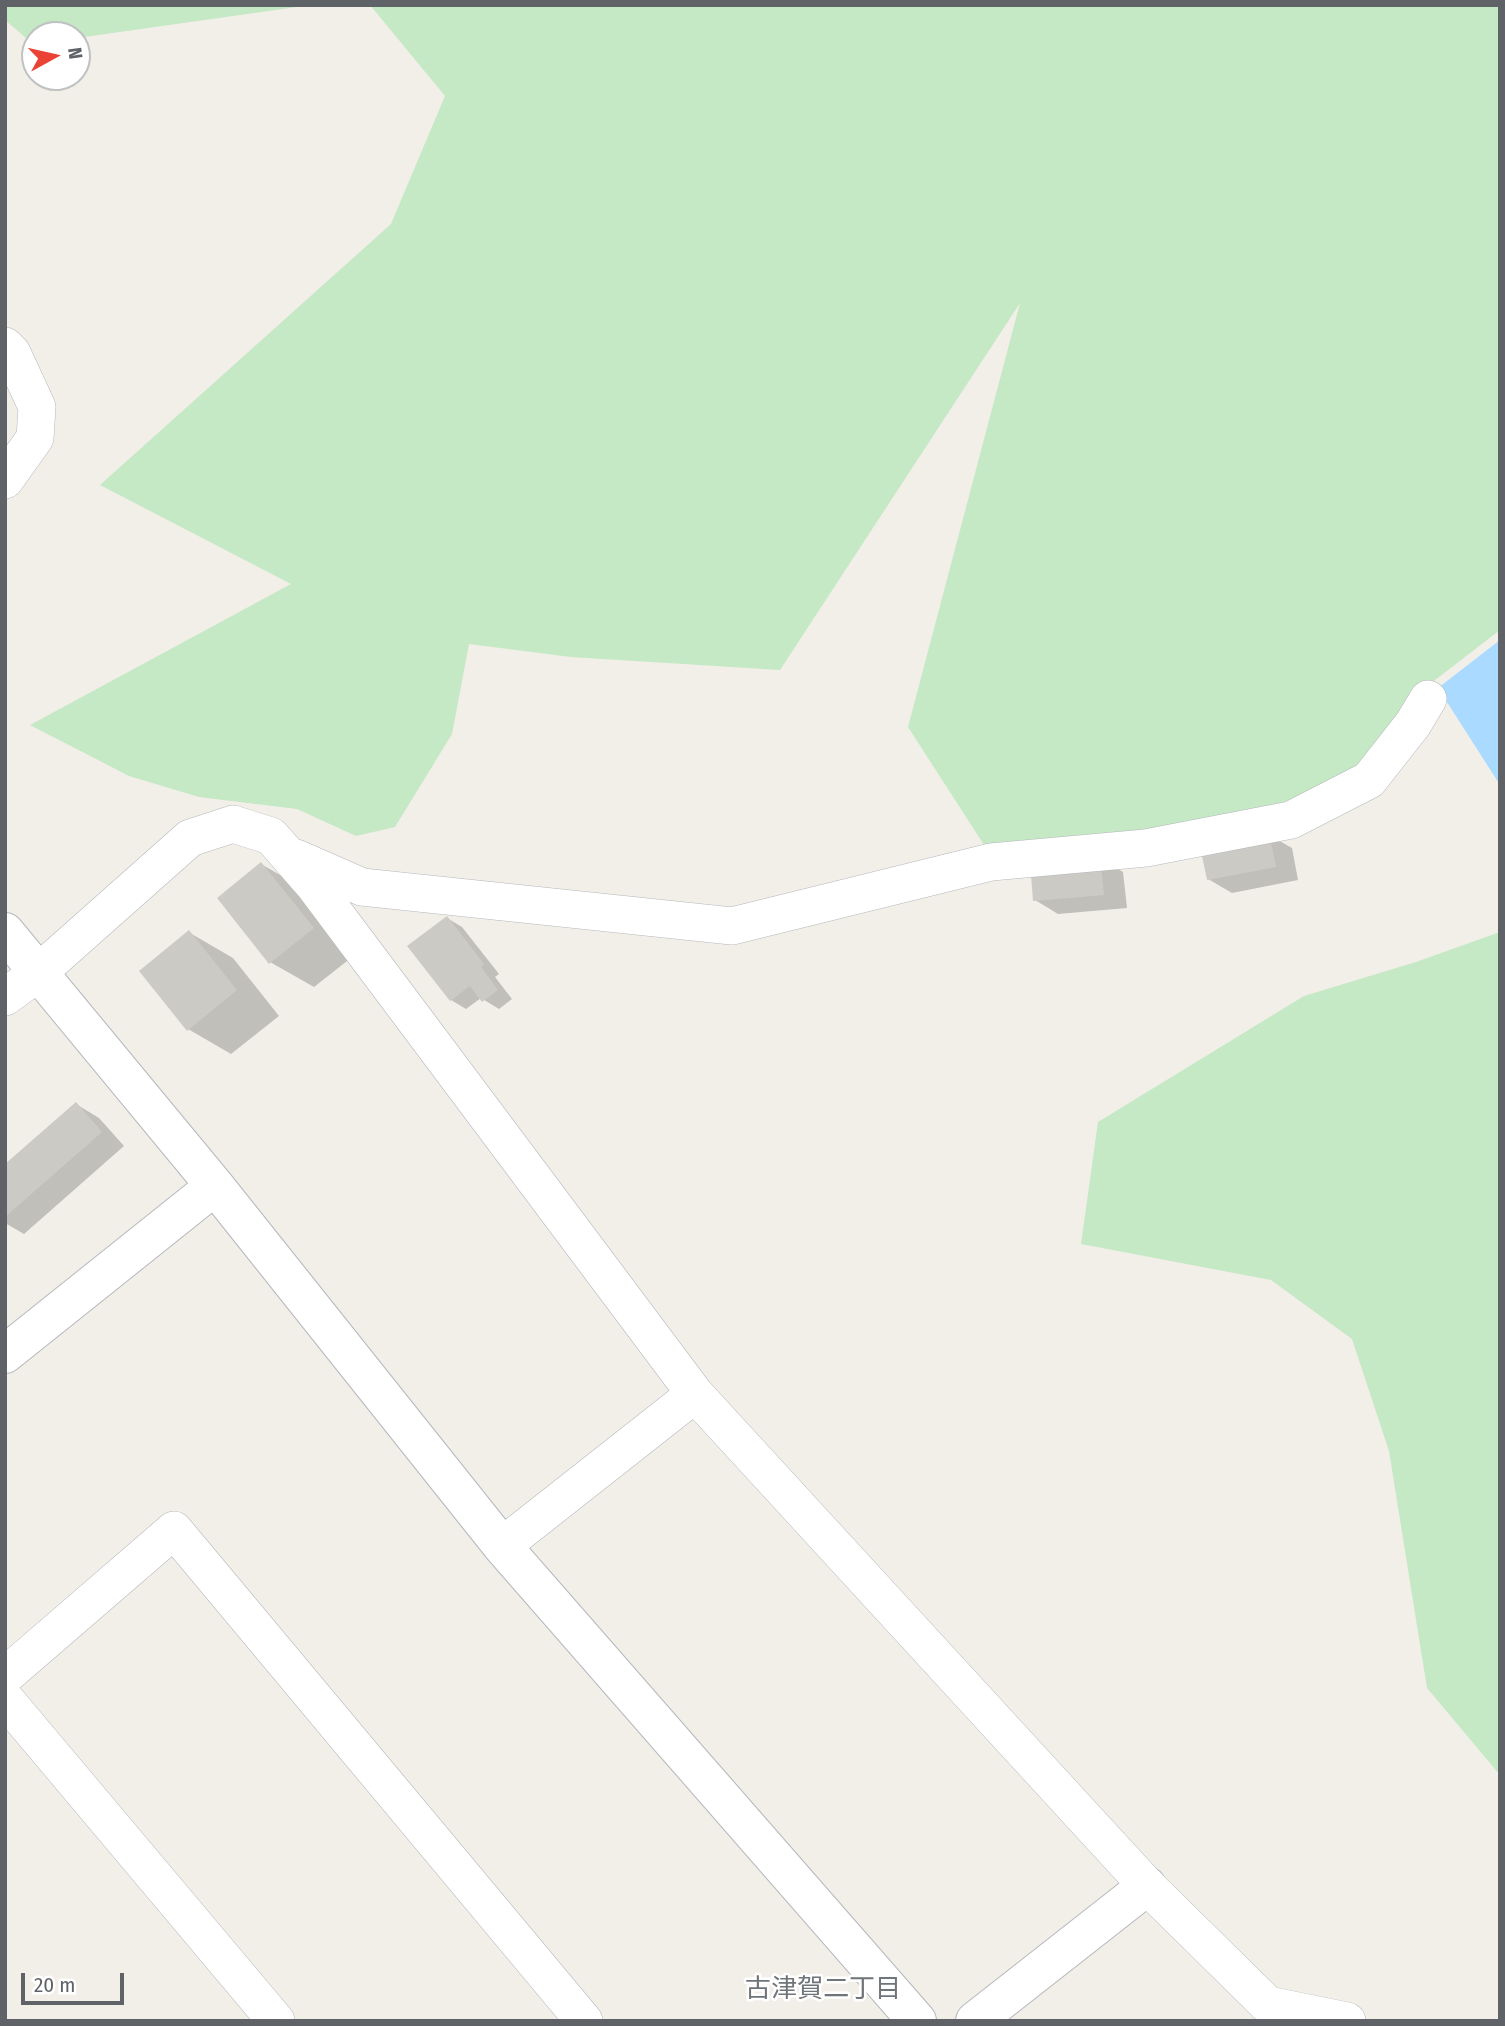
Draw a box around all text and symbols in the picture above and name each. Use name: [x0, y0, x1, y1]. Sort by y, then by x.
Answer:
north arrow: [21, 21, 91, 91]
text: N: [63, 46, 87, 61]
scale bar: [24, 1960, 128, 2004]
text: 20 m: [34, 1972, 75, 1998]
district label: 古津賀二丁目: [745, 1974, 901, 2006]

